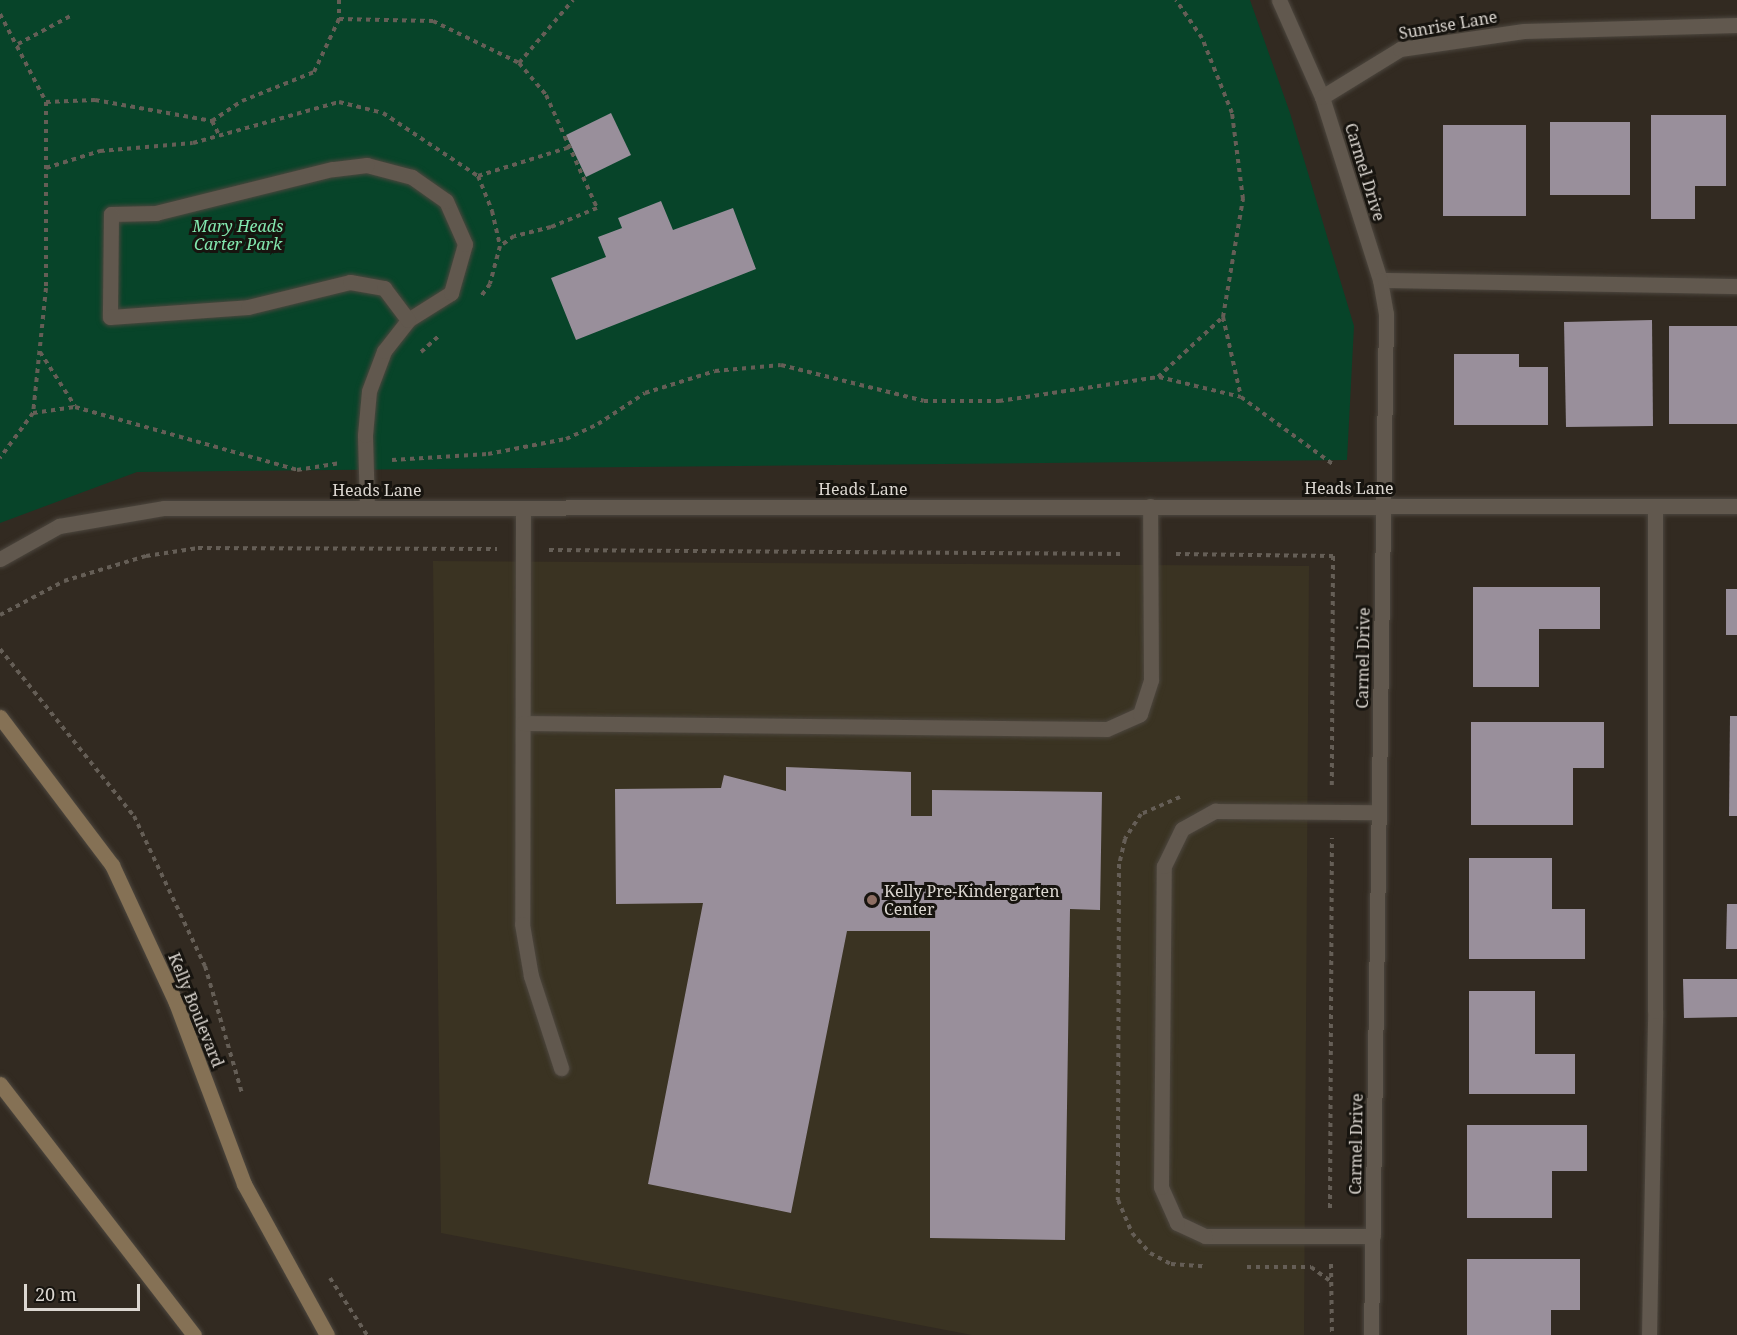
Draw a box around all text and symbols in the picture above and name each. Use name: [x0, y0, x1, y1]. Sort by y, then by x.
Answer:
street label: Sunrise Lane: [1397, 7, 1499, 43]
street label: Carmel Drive: [1341, 121, 1389, 223]
park label: Mary Heads Carter Park: [193, 216, 283, 254]
street label: Heads Lane: [1304, 478, 1394, 498]
street label: Heads Lane: [818, 479, 908, 499]
street label: Heads Lane: [332, 480, 422, 500]
street label: Carmel Drive: [1353, 607, 1373, 709]
place label: Kelly Pre-Kindergarten Center: [884, 881, 1060, 919]
marker: Kelly Pre-Kindergarten Center: [865, 893, 879, 907]
street label: Kelly Boulevard: [164, 950, 228, 1070]
street label: Carmel Drive: [1346, 1093, 1366, 1195]
scale bar: [27, 1272, 142, 1310]
text: 20 m: [35, 1282, 77, 1306]

